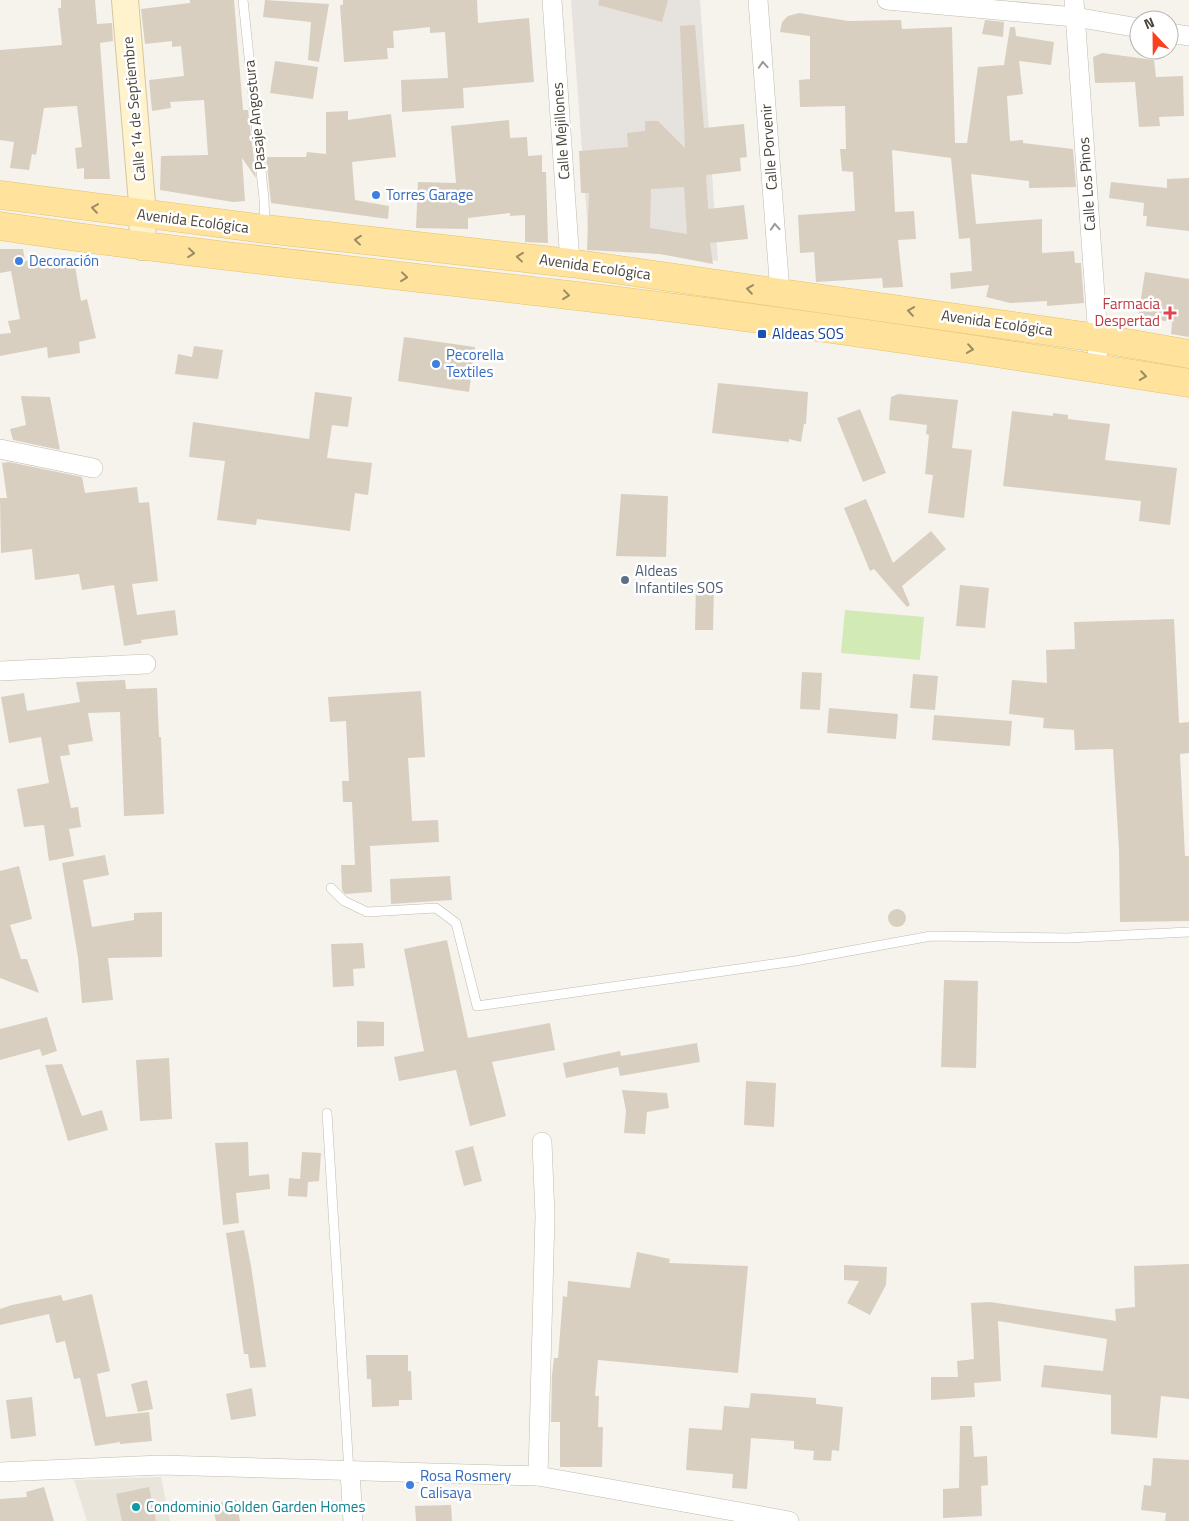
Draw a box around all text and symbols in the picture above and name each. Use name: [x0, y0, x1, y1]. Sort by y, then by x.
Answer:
north arrow: [1129, 10, 1179, 60]
text: N: [1141, 11, 1157, 34]
street label: Calle 14 de Septiembre: [116, 36, 151, 182]
street label: Pasaje Angostura: [237, 58, 272, 171]
one-way arrow: [758, 61, 769, 69]
street label: Calle Mejillones: [546, 82, 575, 181]
street label: Calle Porvenir: [754, 103, 783, 191]
street label: Calle Los Pinos: [1072, 136, 1101, 232]
place label: Torres Garage: [386, 183, 473, 206]
marker: Torres Garage: [370, 189, 382, 201]
street label: Avenida Ecológica: [136, 202, 251, 239]
one-way arrow: [90, 203, 98, 214]
one-way arrow: [770, 223, 781, 231]
one-way arrow: [354, 235, 362, 246]
one-way arrow: [187, 247, 195, 258]
street label: Avenida Ecológica: [538, 247, 653, 286]
place label: Decoración: [29, 249, 99, 272]
one-way arrow: [516, 252, 524, 263]
marker: Decoración: [13, 255, 25, 267]
one-way arrow: [400, 271, 408, 282]
one-way arrow: [746, 284, 754, 295]
one-way arrow: [562, 289, 570, 300]
place label: Farmacia Despertad: [1094, 292, 1160, 332]
street label: Avenida Ecológica: [940, 303, 1055, 342]
one-way arrow: [907, 306, 915, 317]
marker: Farmacia Despertad: [1164, 307, 1176, 319]
place label: Aldeas SOS: [772, 322, 844, 345]
marker: Aldeas SOS: [756, 328, 768, 340]
place label: Pecorella Textiles: [446, 343, 504, 383]
one-way arrow: [966, 343, 974, 354]
marker: Pecorella Textiles: [430, 358, 442, 370]
one-way arrow: [1138, 370, 1147, 380]
place label: Aldeas Infantiles SOS: [635, 559, 723, 599]
marker: Aldeas Infantiles SOS: [619, 574, 631, 586]
place label: Rosa Rosmery Calisaya: [420, 1464, 511, 1504]
marker: Rosa Rosmery Calisaya: [404, 1479, 416, 1491]
place label: Condominio Golden Garden Homes: [146, 1495, 365, 1518]
marker: Condominio Golden Garden Homes: [130, 1501, 142, 1513]

